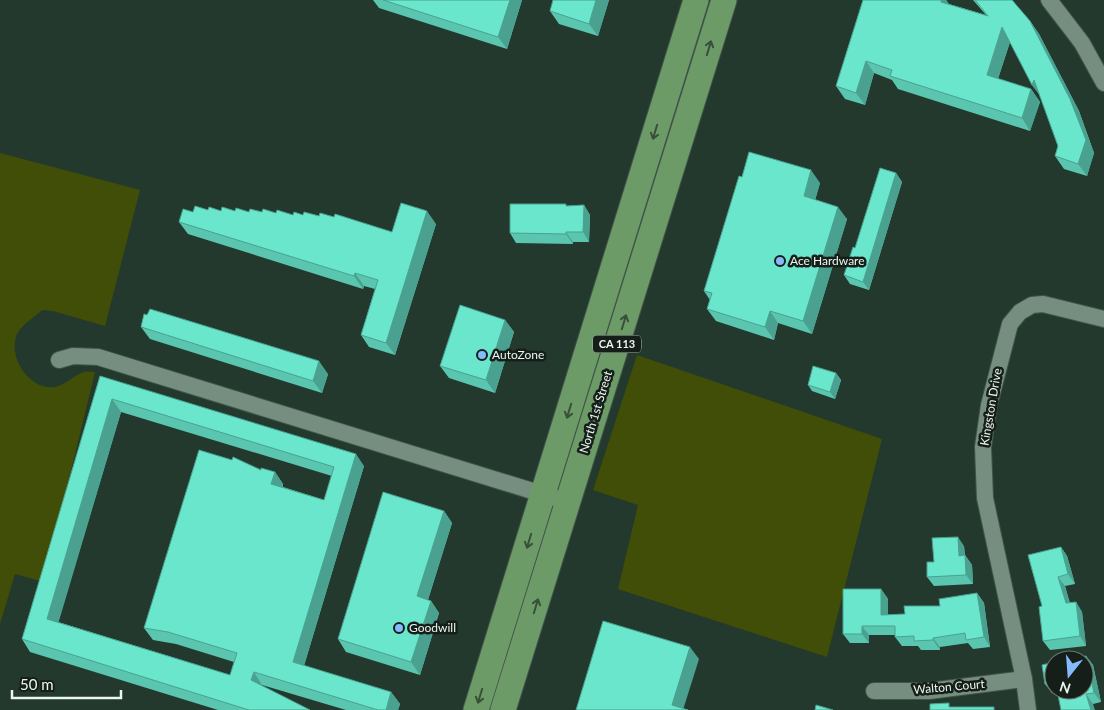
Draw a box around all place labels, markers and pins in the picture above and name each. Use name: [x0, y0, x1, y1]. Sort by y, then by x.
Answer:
place label: Ace Hardware: [790, 253, 865, 268]
marker: Ace Hardware: [774, 255, 786, 267]
place label: AutoZone: [492, 347, 544, 362]
marker: AutoZone: [476, 349, 488, 361]
place label: Goodwill: [409, 620, 456, 635]
marker: Goodwill: [393, 622, 405, 634]

